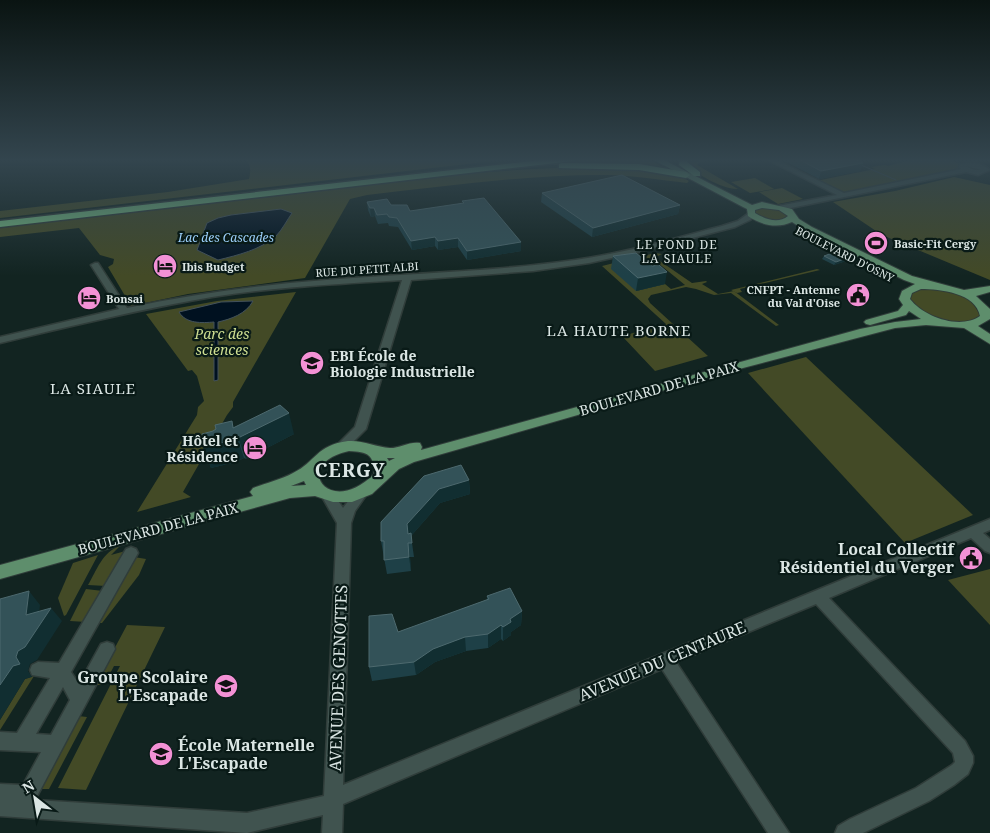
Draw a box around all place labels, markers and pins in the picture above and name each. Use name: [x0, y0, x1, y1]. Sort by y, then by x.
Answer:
sports icon: Basic-Fit Cergy: [863, 230, 889, 256]
place label: Basic-Fit Cergy: [894, 236, 977, 251]
hotel icon: Ibis Budget: [152, 253, 178, 279]
place label: Ibis Budget: [182, 259, 245, 274]
place label: CNFPT - Antenne du Val d'Oise: [746, 282, 840, 310]
public building icon: CNFPT - Antenne du Val d'Oise: [845, 282, 871, 308]
hotel icon: Bonsai: [76, 285, 102, 311]
place label: Bonsai: [106, 291, 143, 306]
place label: EBI École de Biologie Industrielle: [330, 346, 475, 381]
school or university icon: EBI École de Biologie Industrielle: [299, 350, 325, 376]
place label: Hôtel et Résidence: [167, 431, 238, 466]
hotel icon: Hôtel et Résidence: [242, 435, 268, 461]
place label: Local Collectif Résidentiel du Verger: [779, 538, 955, 578]
public building icon: Local Collectif Résidentiel du Verger: [958, 545, 984, 571]
place label: Groupe Scolaire L'Escapade: [77, 666, 208, 706]
school or university icon: Groupe Scolaire L'Escapade: [213, 673, 239, 699]
place label: École Maternelle L'Escapade: [178, 734, 315, 774]
school or university icon: École Maternelle L'Escapade: [148, 741, 174, 767]

